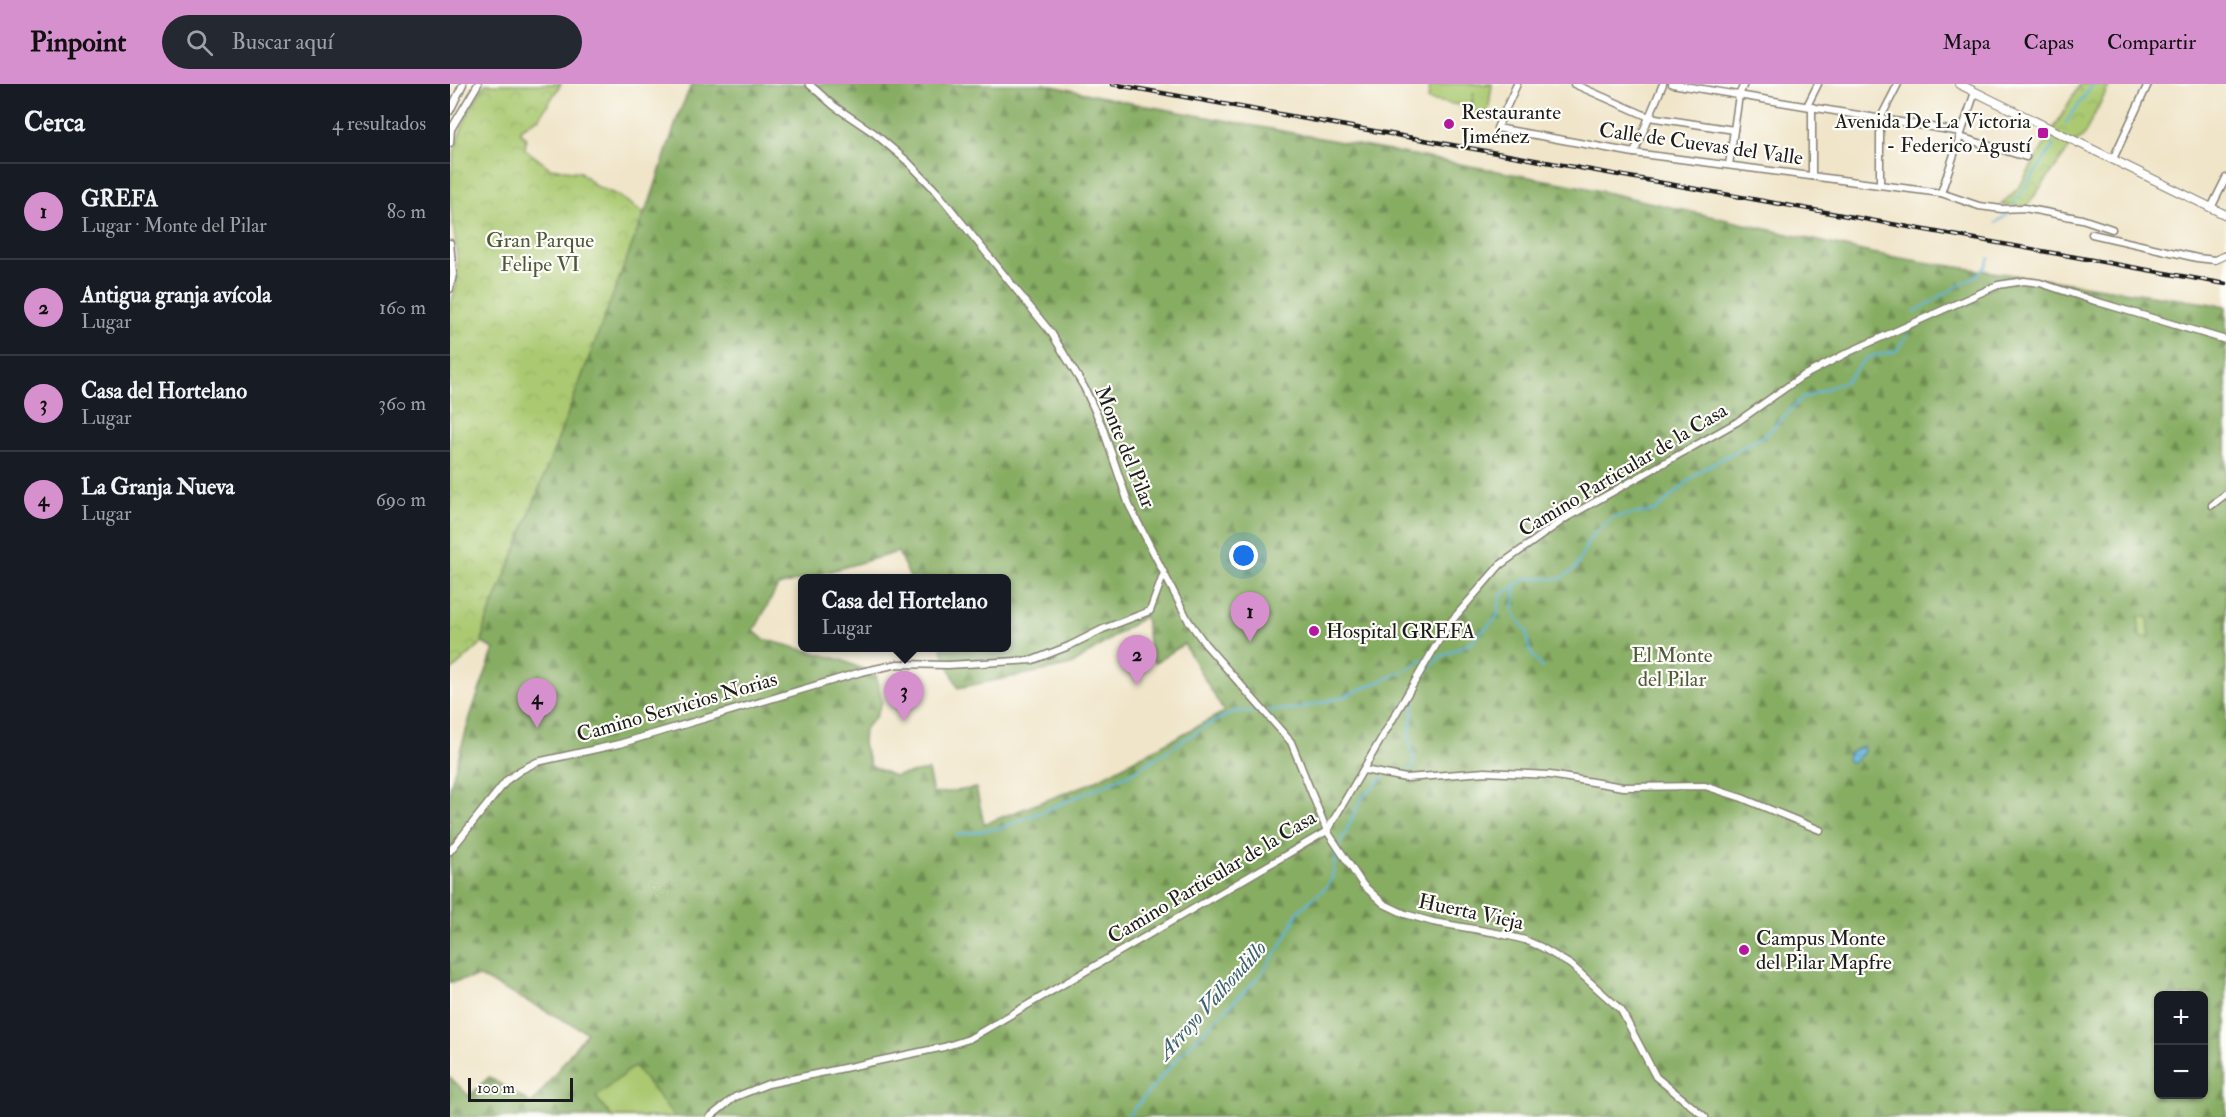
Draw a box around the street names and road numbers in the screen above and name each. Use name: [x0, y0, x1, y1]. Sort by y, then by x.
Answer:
street label: Calle de Cuevas del Valle: [1597, 116, 1805, 172]
street label: Monte del Pilar: [1088, 382, 1162, 512]
street label: Camino Particular de la Casa: [1514, 397, 1733, 543]
street label: Camino Servicios Norias: [574, 665, 780, 749]
street label: Camino Particular de la Casa: [1103, 804, 1322, 950]
street label: Huerta Vieja: [1416, 888, 1526, 936]

